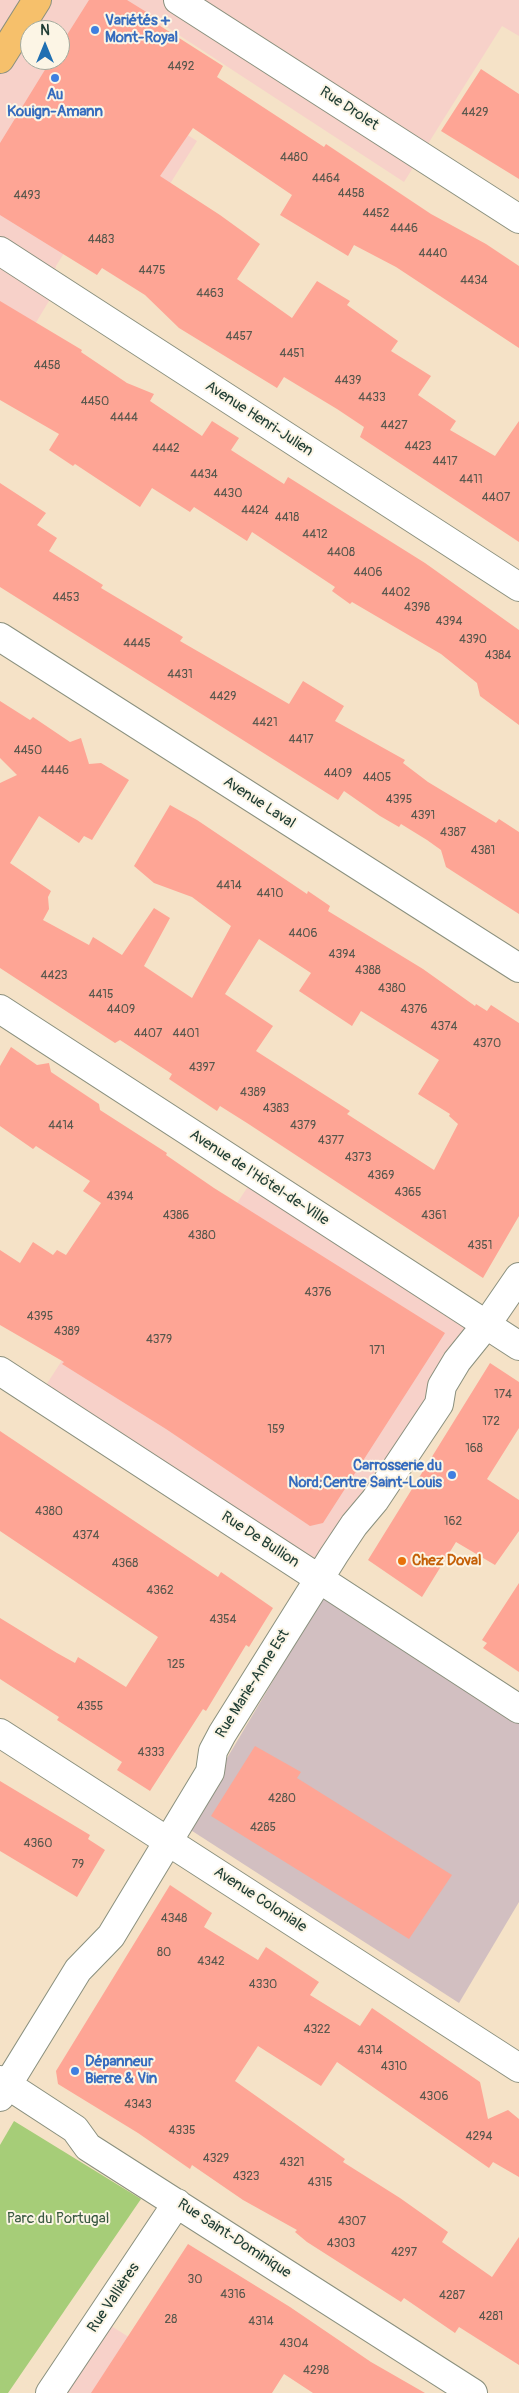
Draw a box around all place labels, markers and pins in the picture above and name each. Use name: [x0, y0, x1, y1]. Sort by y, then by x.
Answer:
place label: Variétés + Mont-Royal: [105, 12, 178, 47]
marker: Variétés + Mont-Royal: [89, 24, 101, 36]
marker: Au Kouign-Amann: [49, 72, 61, 84]
place label: Au Kouign-Amann: [7, 86, 103, 121]
place label: Carrosserie du Nord;Centre Saint-Louis: [288, 1457, 442, 1492]
marker: Carrosserie du Nord;Centre Saint-Louis: [446, 1469, 458, 1481]
place label: Chez Doval: [412, 1552, 482, 1570]
marker: Chez Doval: [396, 1555, 408, 1567]
place label: Dépanneur Bierre & Vin: [85, 2053, 157, 2088]
marker: Dépanneur Bierre & Vin: [69, 2065, 81, 2077]

